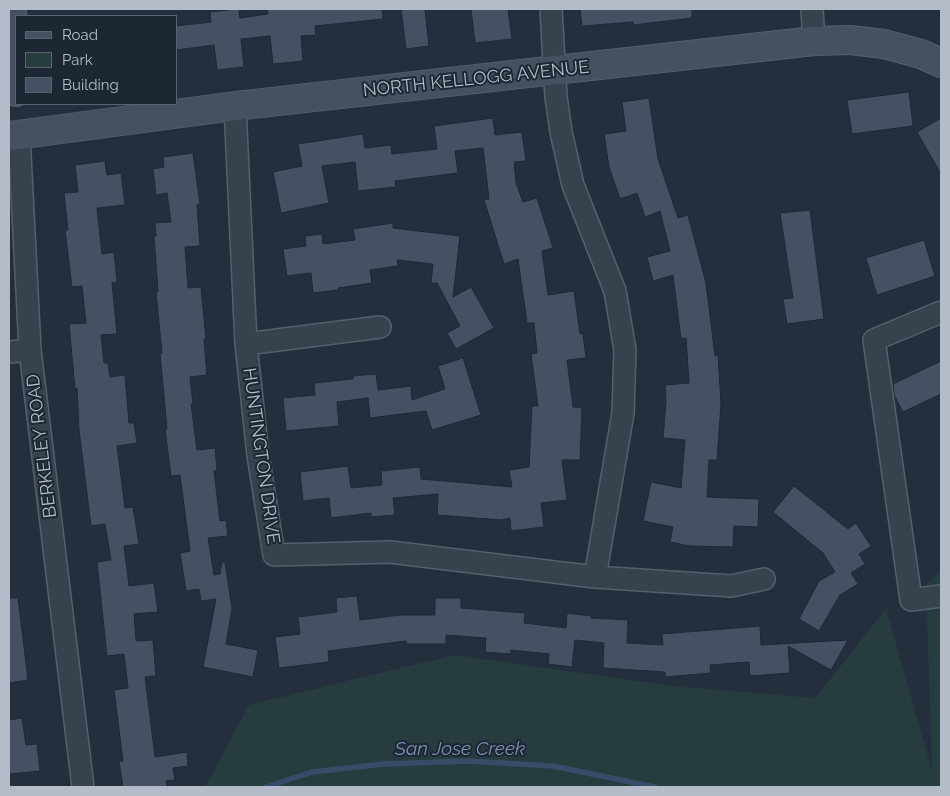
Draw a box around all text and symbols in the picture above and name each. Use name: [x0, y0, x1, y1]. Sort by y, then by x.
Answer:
legend: [15, 15, 178, 105]
text: Road: [62, 26, 98, 44]
text: Park: [62, 51, 93, 69]
street label: NORTH KELLOGG AVENUE: [362, 56, 590, 102]
text: Building: [62, 76, 119, 94]
street label: HUNTINGTON DRIVE: [238, 367, 284, 545]
street label: BERKELEY ROAD: [22, 373, 62, 519]
water label: San Jose Creek: [395, 738, 525, 760]

